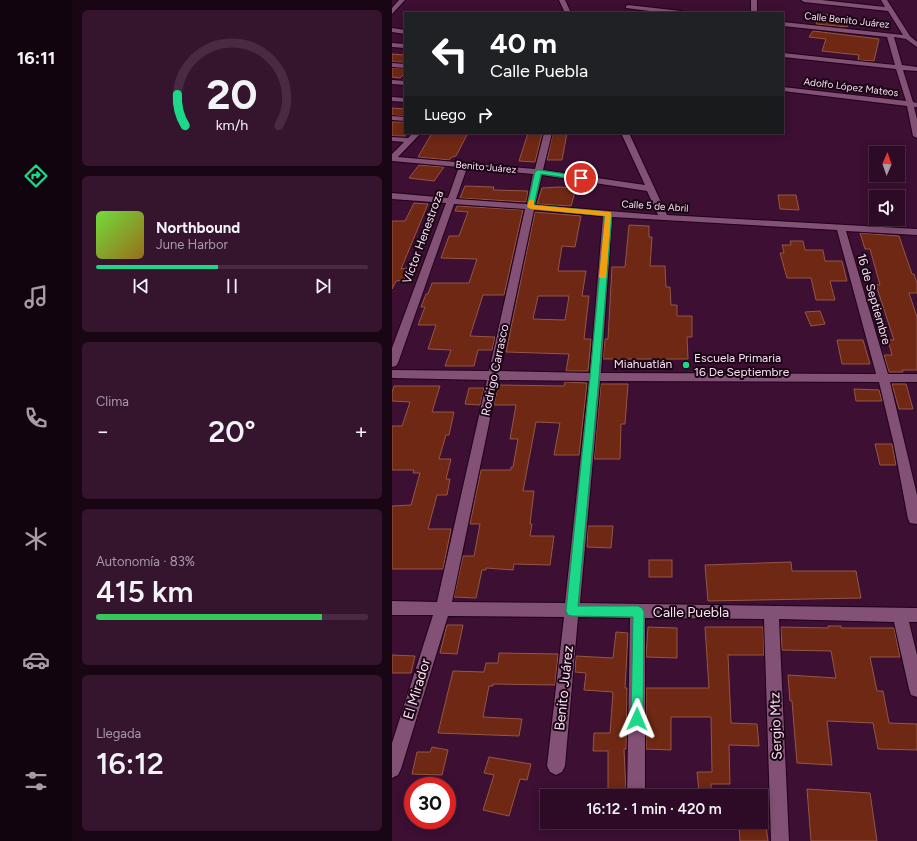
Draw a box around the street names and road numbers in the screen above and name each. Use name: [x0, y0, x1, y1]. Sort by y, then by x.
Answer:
street label: Calle Benito Juárez: [804, 9, 890, 31]
street label: Adolfo López Mateos: [803, 75, 900, 99]
street label: Benito Juárez: [455, 158, 517, 176]
street label: Víctor Henestroza: [400, 189, 446, 285]
street label: Calle 5 de Abril: [621, 197, 689, 215]
street label: 16 de Septiembre: [854, 252, 894, 347]
street label: Rodrigo Carrasco: [478, 323, 512, 417]
street label: Miahuatlán: [614, 357, 673, 371]
street label: Calle Puebla: [653, 604, 729, 621]
street label: Benito Juárez: [551, 644, 577, 731]
street label: El Mirador: [400, 656, 434, 722]
street label: Sergio Mtz: [766, 692, 786, 760]

